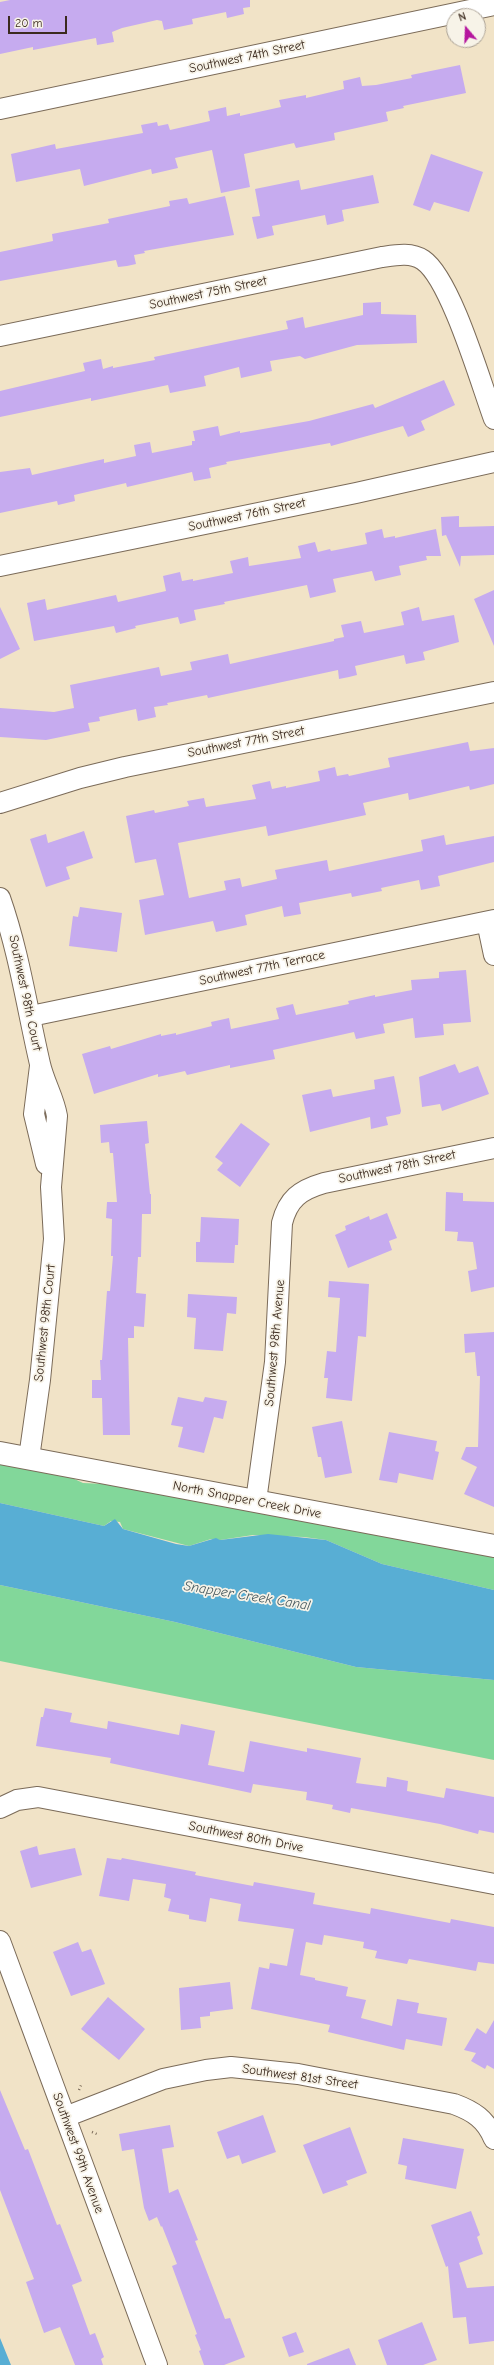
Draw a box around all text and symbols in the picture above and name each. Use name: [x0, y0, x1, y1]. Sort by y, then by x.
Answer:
scale bar: [10, 8, 69, 34]
north arrow: [446, 8, 486, 48]
text: N: [457, 10, 468, 24]
text: 20 m: [15, 16, 43, 30]
street label: Southwest 74th Street: [188, 37, 306, 77]
street label: Southwest 75th Street: [148, 273, 268, 313]
street label: Southwest 76th Street: [187, 495, 307, 535]
street label: Southwest 77th Street: [186, 723, 306, 761]
street label: Southwest 98th Court: [5, 934, 45, 1052]
street label: Southwest 77th Terrace: [198, 947, 326, 989]
street label: Southwest 78th Street: [337, 1147, 457, 1187]
street label: Southwest 98th Court: [31, 1264, 59, 1382]
street label: Southwest 98th Avenue: [262, 1279, 288, 1407]
street label: North Snapper Creek Drive: [171, 1478, 323, 1522]
water label: Snapper Creek Canal: [183, 1578, 311, 1614]
street label: Southwest 80th Drive: [187, 1818, 305, 1856]
street label: Southwest 81st Street: [241, 2061, 359, 2093]
street label: Southwest 99th Avenue: [49, 2091, 107, 2215]

